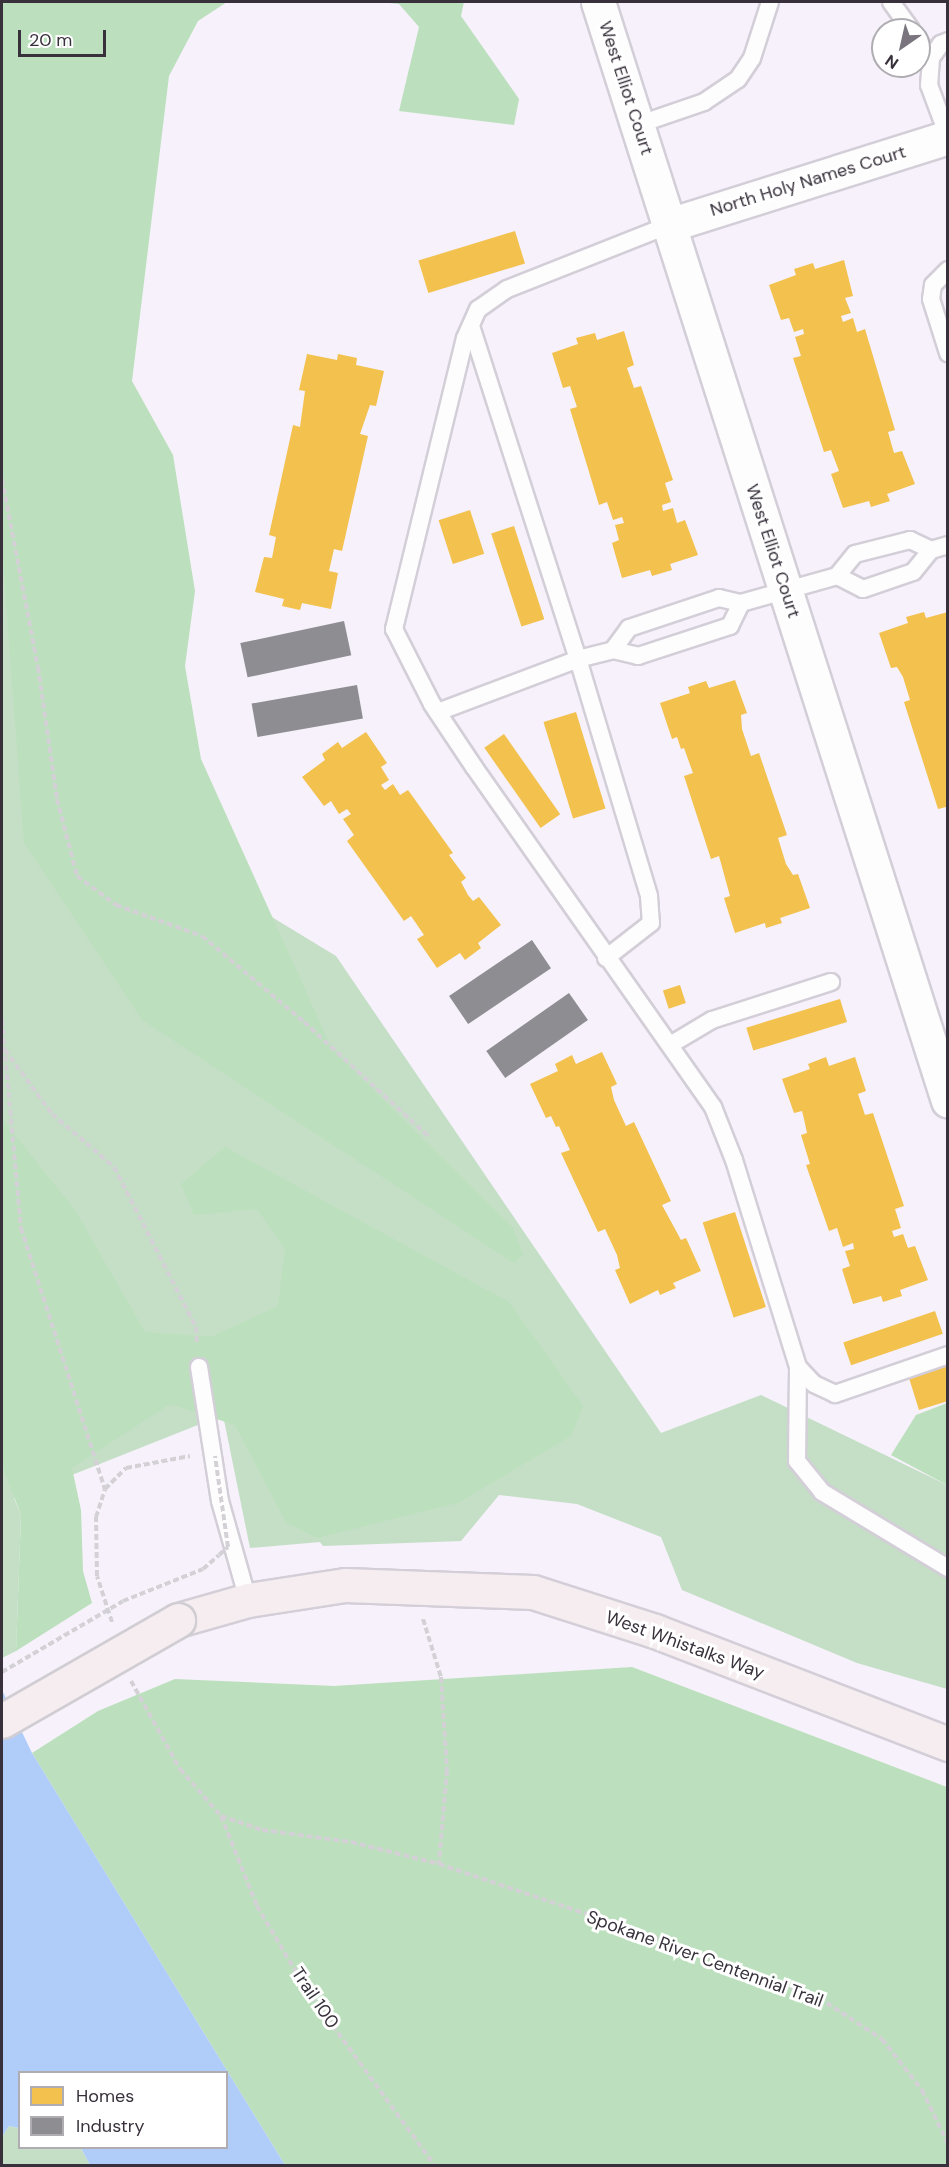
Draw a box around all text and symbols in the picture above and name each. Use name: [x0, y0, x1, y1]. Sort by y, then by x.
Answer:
scale bar: [21, 18, 110, 56]
street label: West Elliot Court: [594, 18, 658, 158]
north arrow: [871, 18, 931, 78]
text: 20 m: [29, 28, 72, 52]
text: N: [881, 50, 902, 74]
street label: North Holy Names Court: [707, 141, 909, 221]
street label: West Elliot Court: [741, 481, 805, 621]
street label: West Whistalks Way: [603, 1606, 767, 1684]
street label: Spokane River Centennial Trail: [584, 1906, 826, 2012]
street label: Trail 100: [287, 1963, 343, 2033]
legend: [18, 2071, 228, 2149]
text: Homes: [76, 2084, 134, 2108]
text: Industry: [76, 2114, 145, 2138]

